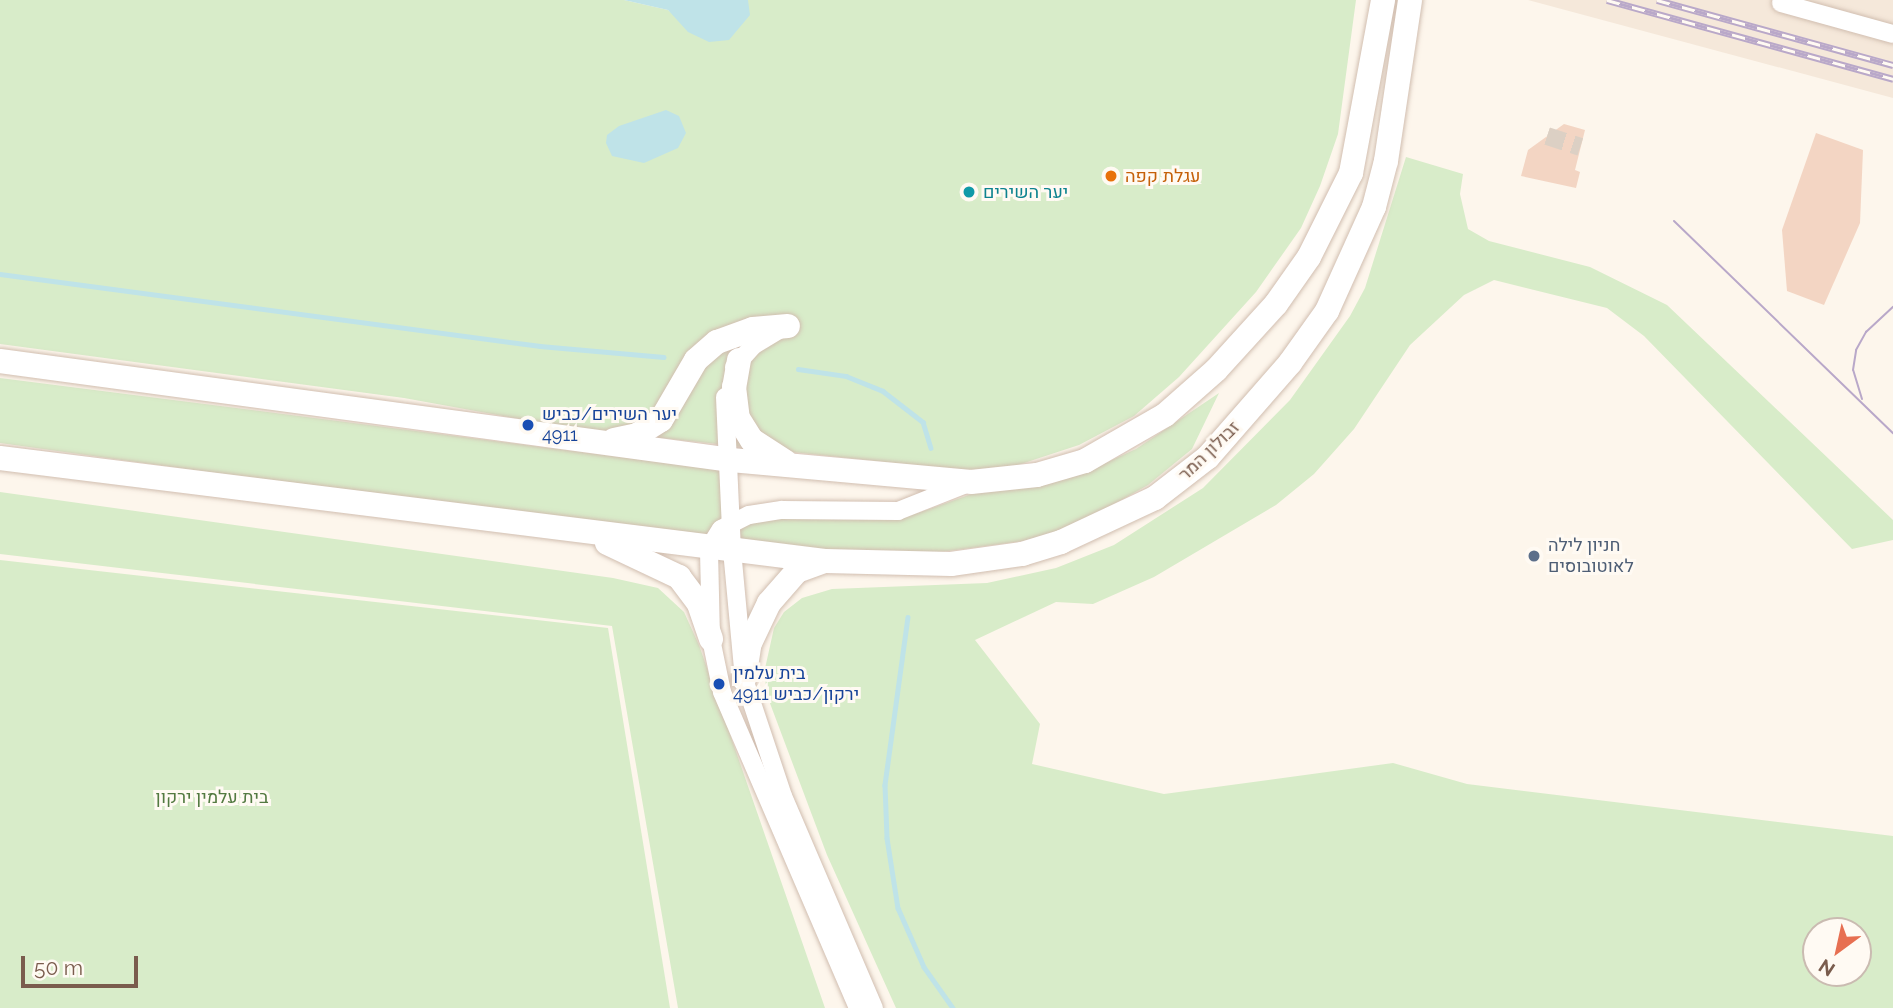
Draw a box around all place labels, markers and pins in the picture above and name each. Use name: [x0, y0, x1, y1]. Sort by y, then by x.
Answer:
place label: עגלת קפה: [1125, 165, 1201, 187]
marker: עגלת קפה: [1103, 168, 1119, 184]
place label: יער השירים: [983, 181, 1068, 203]
marker: יער השירים: [961, 184, 977, 200]
place label: יער השירים/כביש 4911: [542, 404, 677, 446]
marker: יער השירים/כביש 4911: [520, 417, 536, 433]
place label: חניון לילה לאוטובוסים: [1548, 535, 1634, 578]
marker: חניון לילה לאוטובוסים: [1526, 548, 1542, 564]
place label: בית עלמין ירקון/כביש 4911: [733, 663, 859, 706]
marker: בית עלמין ירקון/כביש 4911: [711, 676, 727, 692]

